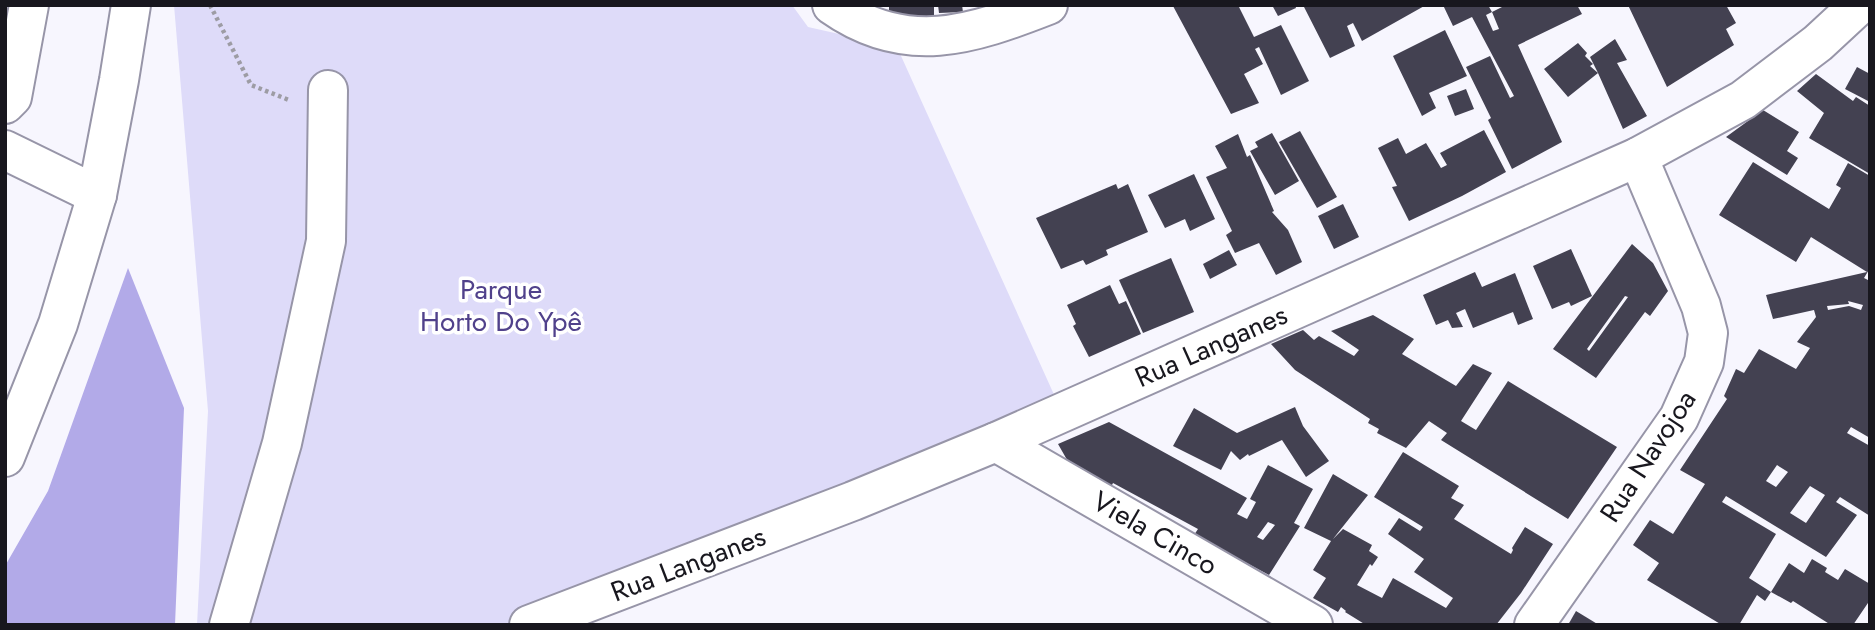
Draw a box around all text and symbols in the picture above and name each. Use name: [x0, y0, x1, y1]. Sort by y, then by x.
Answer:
park label: Parque Horto Do Ypê: [420, 269, 582, 342]
street label: Rua Langanes: [1128, 294, 1294, 398]
street label: Rua Navojoa: [1590, 382, 1706, 530]
street label: Viela Cinco: [1085, 481, 1225, 585]
street label: Rua Langanes: [605, 516, 771, 612]

